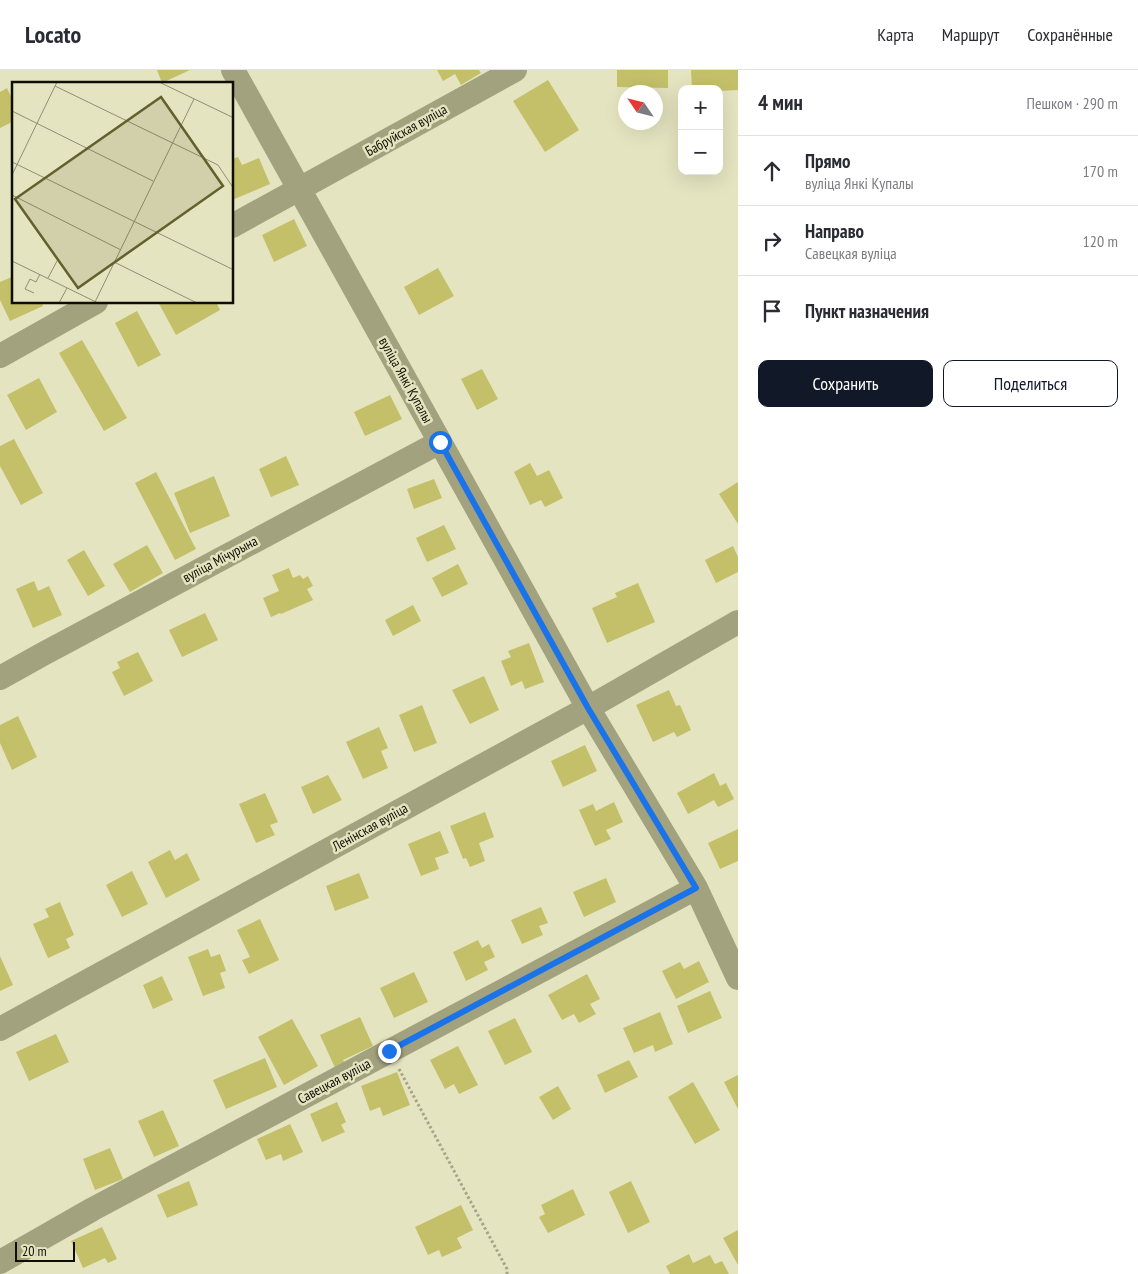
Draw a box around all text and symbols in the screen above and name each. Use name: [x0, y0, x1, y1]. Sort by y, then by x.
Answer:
text: Locato: [25, 19, 81, 50]
text: Карта: [877, 23, 914, 46]
text: Маршрут: [942, 23, 999, 46]
text: Сохранённые: [1027, 23, 1113, 46]
inset map: [12, 82, 234, 304]
north arrow: [618, 85, 663, 130]
map controls: [678, 85, 723, 175]
button: +: [678, 85, 723, 130]
text: 4 мин: [758, 89, 803, 116]
text: Пешком · 290 m: [1027, 93, 1118, 113]
street label: Бабруйская вуліца: [362, 100, 450, 160]
button: −: [678, 130, 723, 175]
text: Прямо: [805, 149, 850, 173]
icon: ahead: [758, 157, 786, 185]
text: 170 m: [1083, 161, 1118, 181]
text: вуліца Янкі Купалы: [805, 173, 914, 193]
text: Направо: [805, 219, 864, 243]
icon: right: [758, 227, 786, 255]
text: 120 m: [1083, 231, 1118, 251]
text: Савецкая вуліца: [805, 243, 897, 263]
icon: arrive: [758, 297, 786, 325]
text: Пункт назначения: [805, 299, 929, 323]
street label: вуліца Янкі Купалы: [375, 334, 437, 426]
button: Сохранить: [758, 360, 933, 407]
button: Поделиться: [943, 360, 1118, 407]
route start: [429, 431, 452, 454]
street label: вуліца Мічурына: [179, 532, 261, 586]
street label: Ленінская вуліца: [328, 799, 411, 856]
route end: [378, 1040, 401, 1063]
street label: Савецкая вуліца: [294, 1054, 374, 1108]
scale bar: [15, 1239, 75, 1262]
text: 20 m: [22, 1242, 47, 1260]

